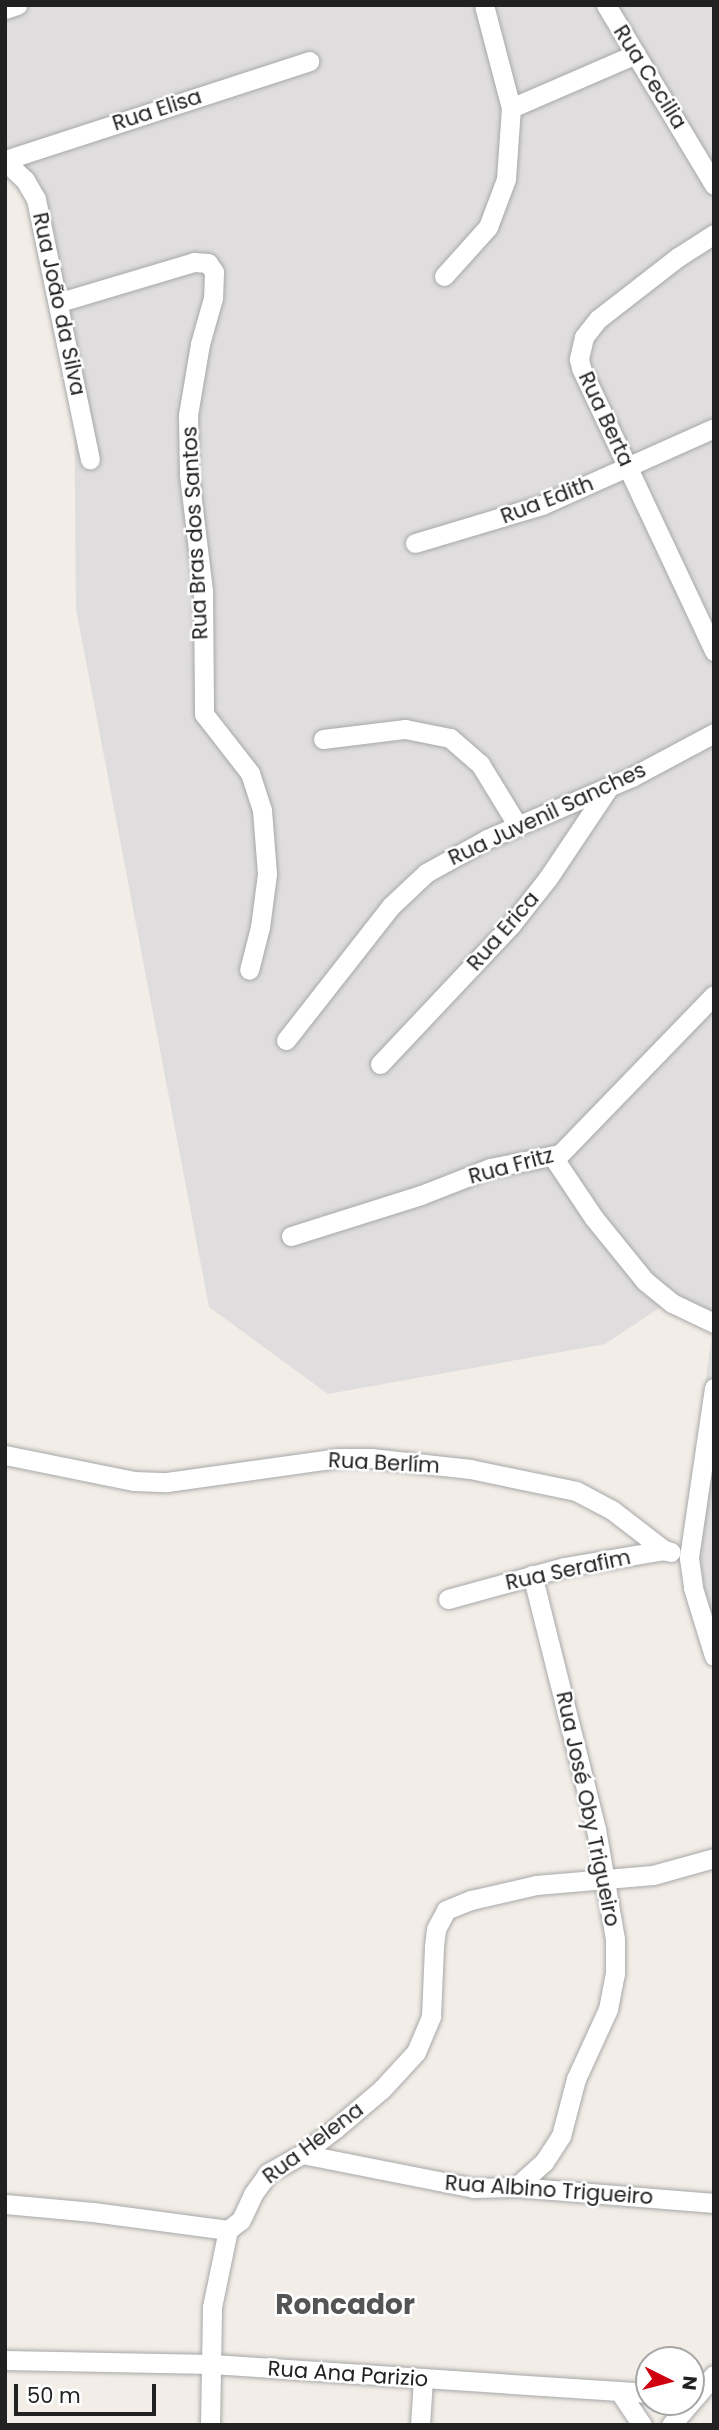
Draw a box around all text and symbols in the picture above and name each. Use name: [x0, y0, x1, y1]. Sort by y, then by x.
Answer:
street label: Rua Cecilia: [608, 20, 692, 134]
street label: Rua Elisa: [109, 84, 205, 136]
street label: Rua João da Silva: [27, 210, 91, 398]
street label: Rua Berta: [573, 368, 639, 470]
street label: Rua Bras dos Santos: [177, 426, 213, 640]
street label: Rua Edith: [497, 471, 597, 529]
street label: Rua Juvenil Sanches: [444, 757, 650, 871]
street label: Rua Erica: [462, 886, 544, 976]
street label: Rua Fritz: [466, 1143, 556, 1189]
street label: Rua Berlím: [328, 1447, 440, 1479]
street label: Rua Serafim: [503, 1544, 633, 1596]
street label: Rua José Oby Trigueiro: [551, 1689, 625, 1929]
street label: Rua Helena: [258, 2097, 368, 2189]
street label: Rua Albino Trigueiro: [444, 2170, 654, 2210]
district label: Roncador: [275, 2288, 415, 2322]
north arrow: [635, 2346, 705, 2416]
street label: Rua Ana Parizio: [267, 2356, 429, 2392]
scale bar: [18, 2370, 159, 2414]
text: N: [675, 2375, 704, 2392]
text: 50 m: [27, 2381, 81, 2410]

